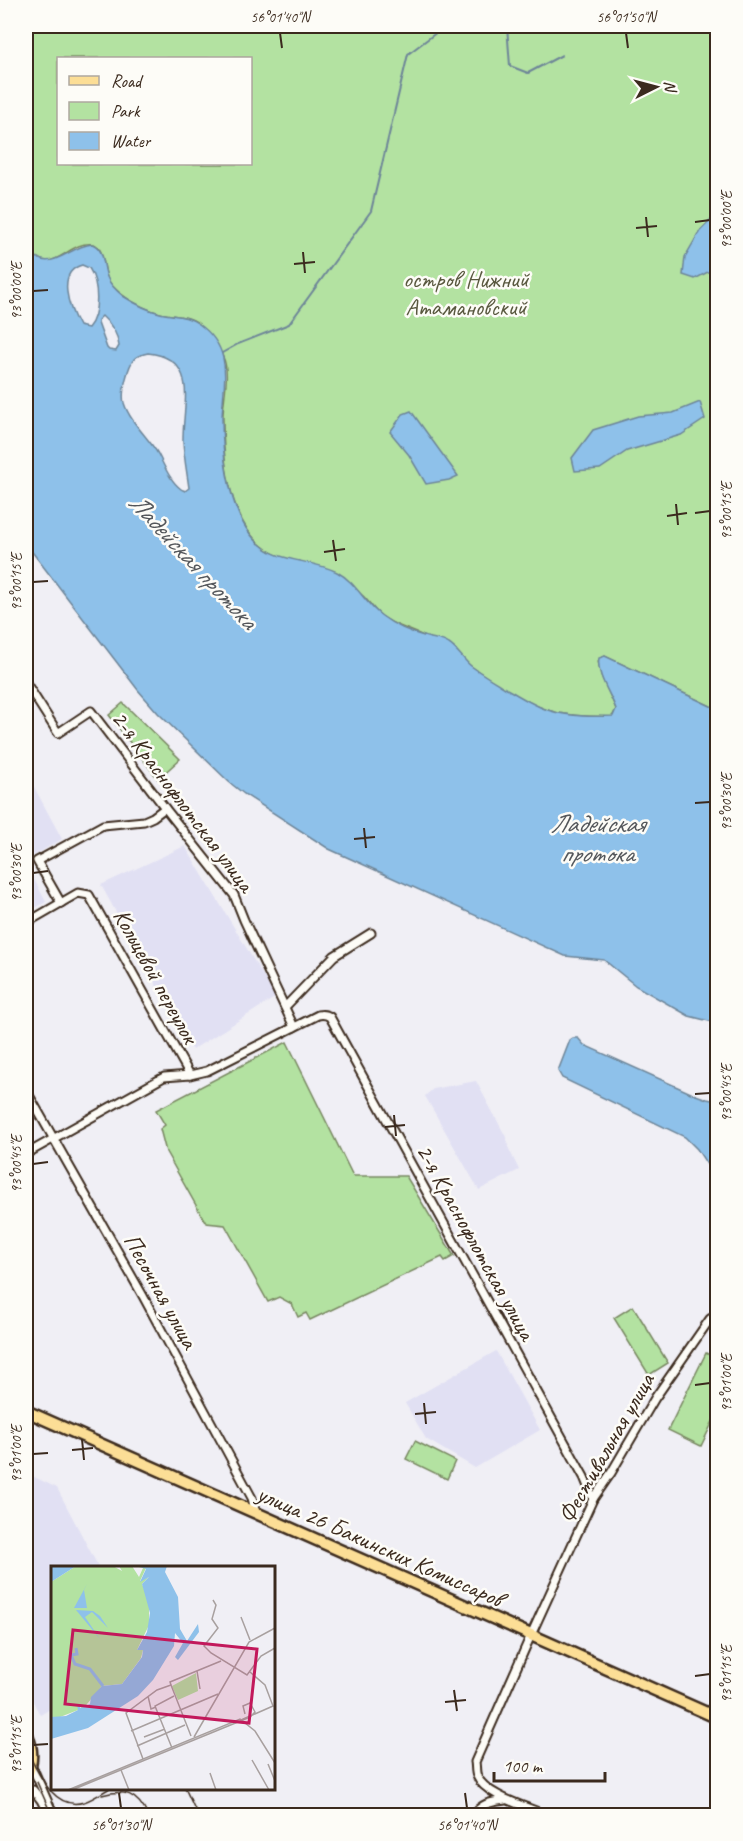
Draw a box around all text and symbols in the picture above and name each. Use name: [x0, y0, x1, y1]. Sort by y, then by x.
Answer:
text: 56°01'40"N: [250, 8, 313, 27]
text: 56°01'50"N: [596, 8, 659, 27]
legend: [57, 57, 252, 165]
north arrow: [626, 57, 686, 117]
text: Road: [111, 70, 144, 92]
text: N: [659, 80, 681, 95]
text: Park: [111, 100, 141, 122]
text: Water: [111, 130, 152, 152]
text: 93°00'00"E: [717, 189, 736, 249]
text: 93°00'00"E: [7, 260, 26, 320]
park label: остров Нижний Атамановский: [403, 264, 531, 322]
text: 93°00'15"E: [717, 480, 736, 540]
water label: Ладейская протока: [122, 486, 266, 638]
text: 93°00'15"E: [7, 551, 26, 611]
street label: 2-я Краснофлотская улица: [105, 704, 262, 900]
text: 93°00'30"E: [717, 771, 736, 831]
water label: Ладейская протока: [550, 807, 648, 870]
text: 93°00'30"E: [7, 842, 26, 902]
street label: Кольцевой переулок: [107, 903, 206, 1050]
text: 93°00'45"E: [717, 1062, 736, 1122]
text: 93°00'45"E: [7, 1133, 26, 1193]
street label: 2-я Краснофлотская улица: [410, 1139, 543, 1347]
street label: Песочная улица: [117, 1228, 206, 1355]
text: 93°01'00"E: [717, 1352, 736, 1412]
street label: Фестивальная улица: [551, 1367, 662, 1528]
text: 93°01'00"E: [7, 1423, 26, 1483]
street label: улица 26 Бакинских Комиссаров: [251, 1477, 513, 1616]
inset map: [51, 1566, 274, 1790]
text: 93°01'15"E: [717, 1643, 736, 1703]
text: 93°01'15"E: [7, 1714, 26, 1774]
scale bar: [494, 1745, 605, 1783]
text: 100 m: [503, 1755, 544, 1777]
text: 56°01'30"N: [91, 1816, 154, 1835]
text: 56°01'40"N: [437, 1816, 500, 1835]

